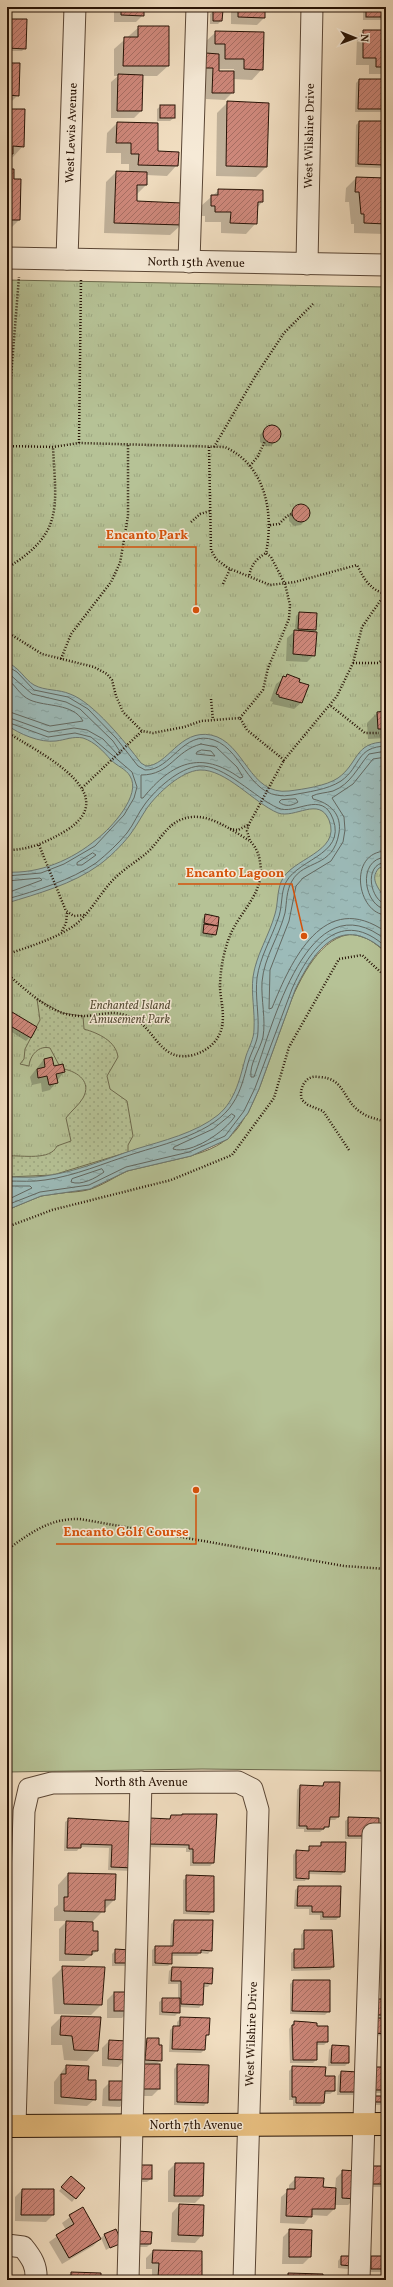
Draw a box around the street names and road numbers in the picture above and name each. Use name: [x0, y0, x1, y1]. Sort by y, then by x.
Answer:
street label: West Lewis Avenue: [62, 82, 82, 184]
street label: West Wilshire Drive: [301, 83, 319, 189]
street label: North 15th Avenue: [147, 254, 245, 272]
street label: North 8th Avenue: [94, 1775, 188, 1791]
street label: West Wilshire Drive: [242, 1981, 262, 2087]
street label: North 7th Avenue: [150, 2118, 243, 2134]

